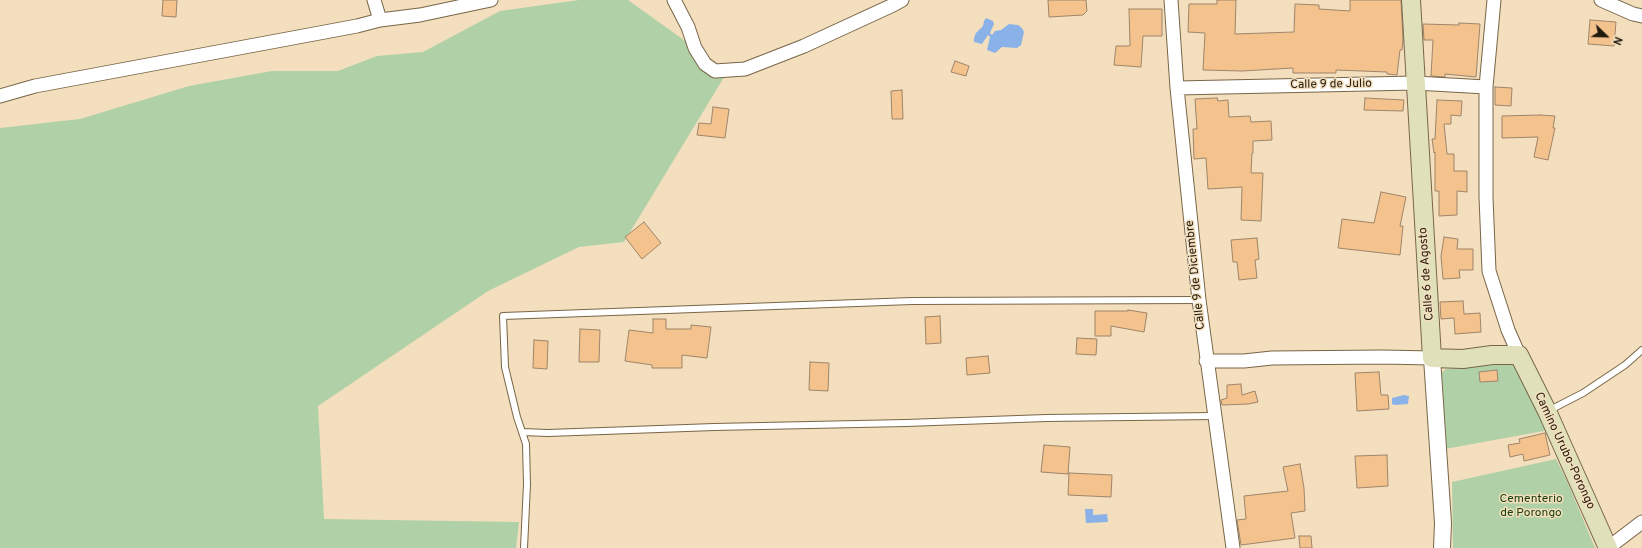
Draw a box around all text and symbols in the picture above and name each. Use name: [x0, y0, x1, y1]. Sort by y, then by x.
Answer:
north arrow: [1586, 16, 1626, 56]
text: N: [1609, 34, 1625, 47]
street label: Calle 9 de Julio: [1290, 77, 1372, 93]
street label: Calle 9 de Diciembre: [1183, 219, 1209, 331]
street label: Calle 6 de Agosto: [1417, 227, 1437, 321]
street label: Camino Urubo-Porongo: [1531, 390, 1597, 512]
park label: Cementerio de Porongo: [1499, 493, 1563, 521]

